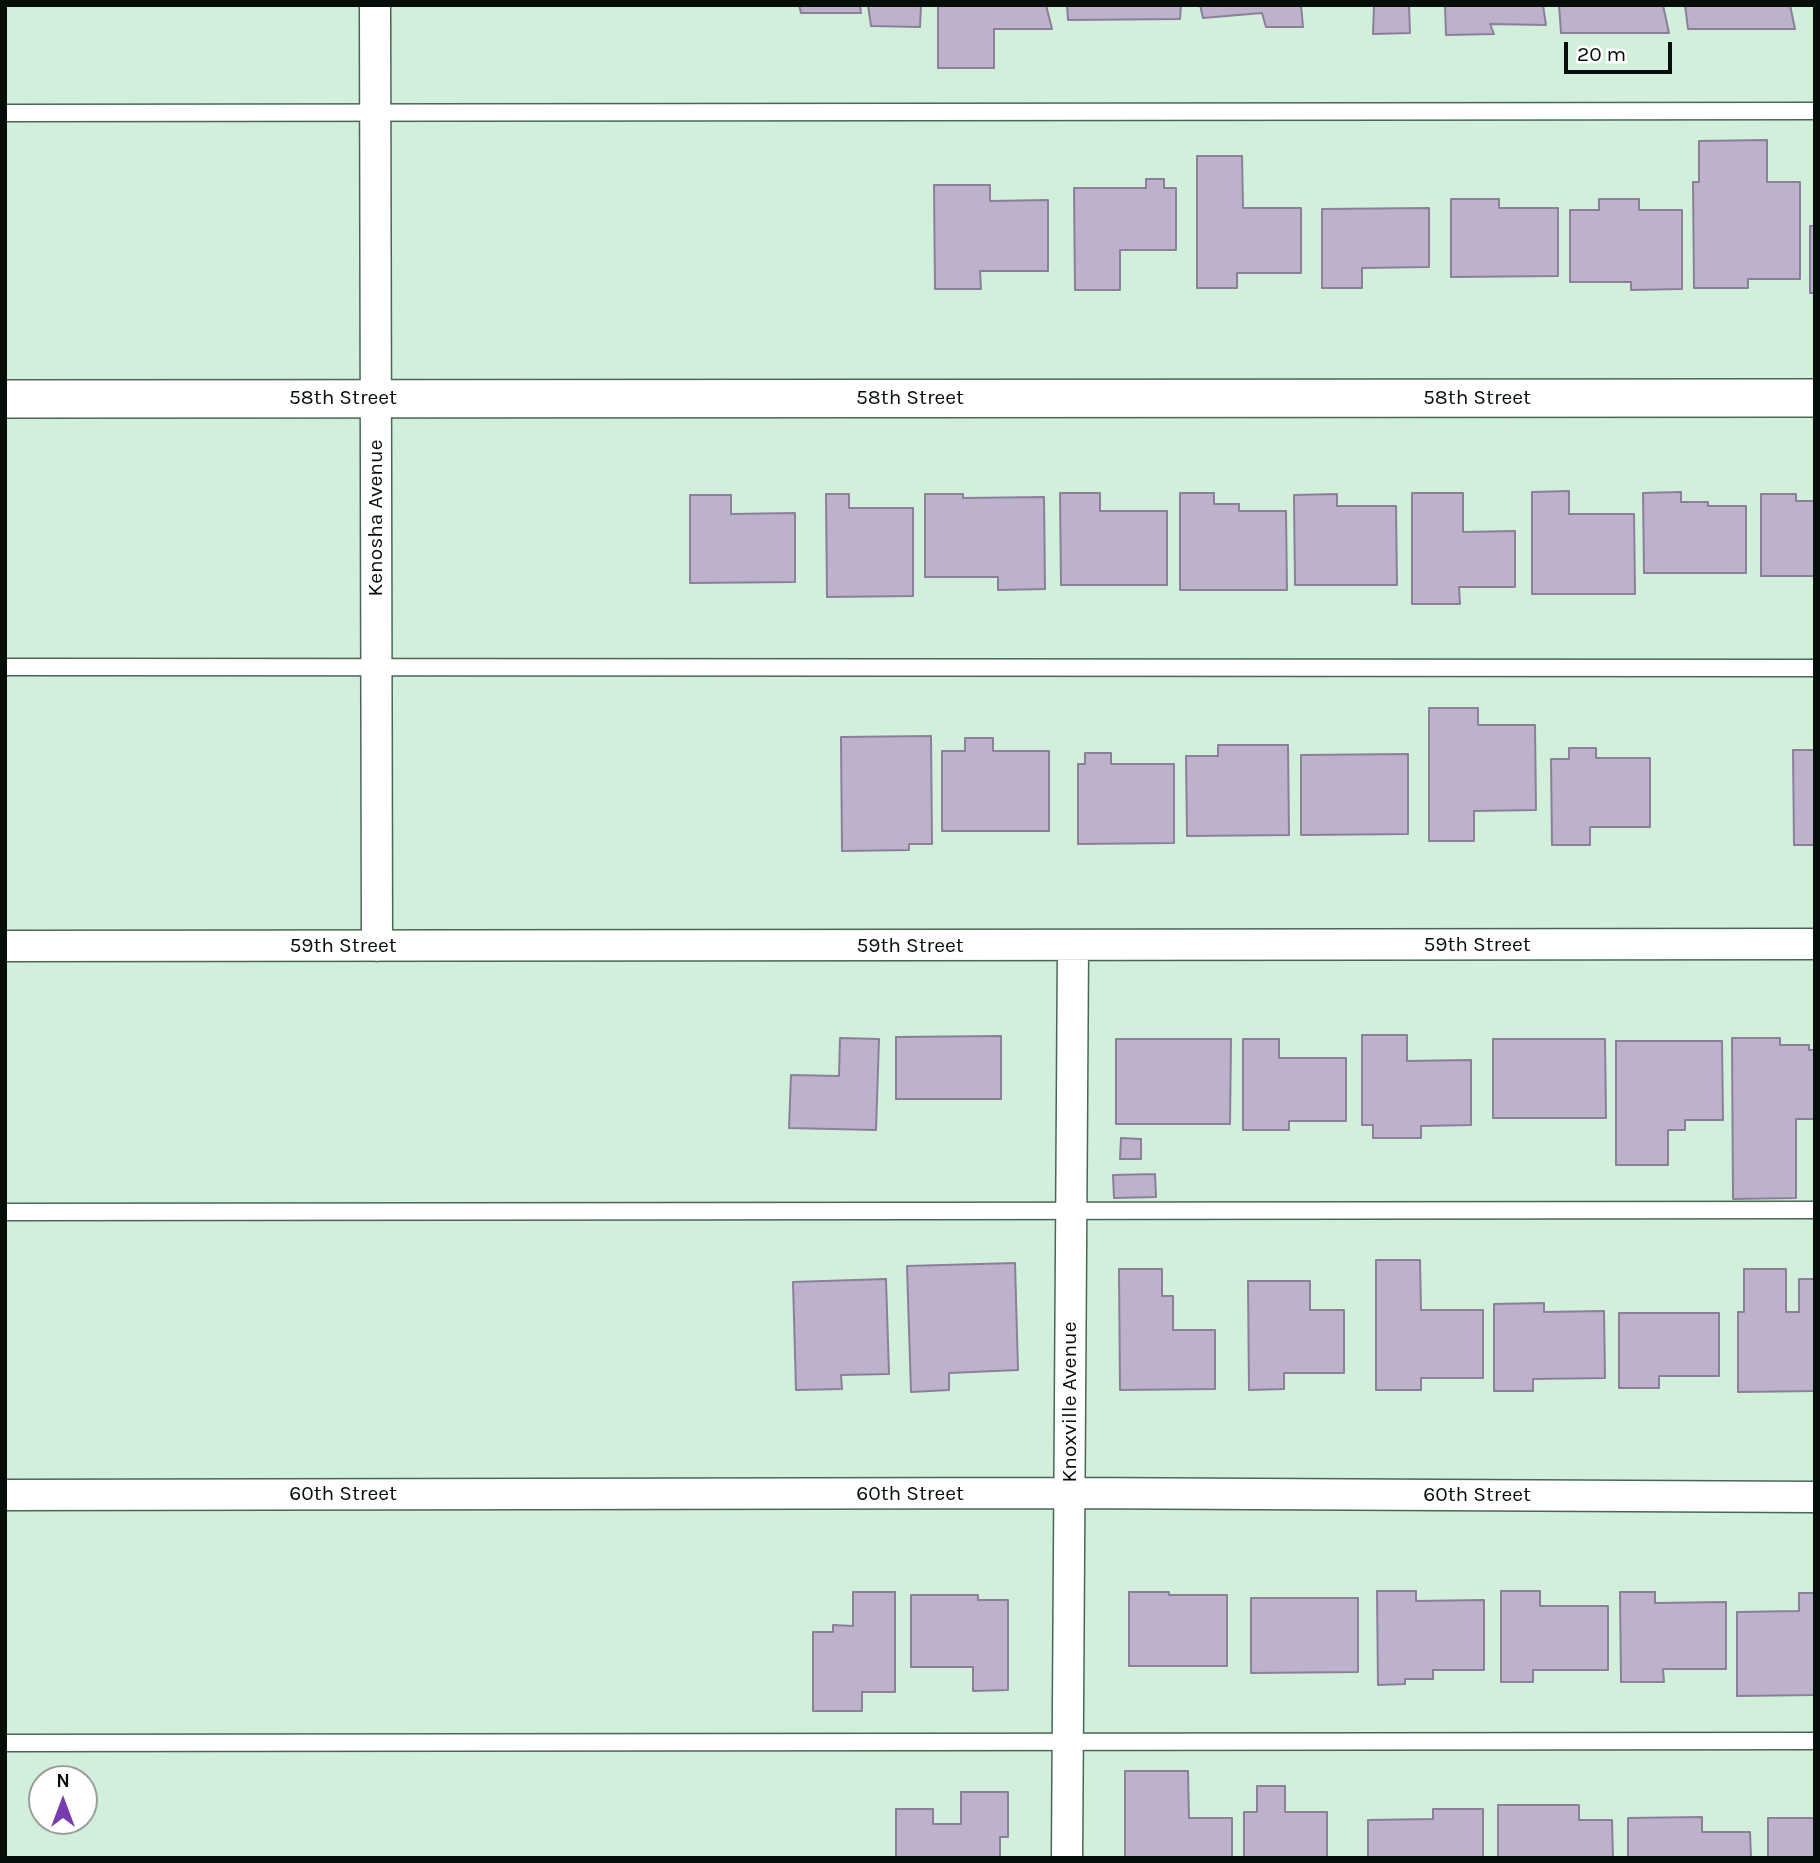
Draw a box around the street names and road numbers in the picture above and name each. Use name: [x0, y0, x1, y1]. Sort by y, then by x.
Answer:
street label: 58th Street: [289, 385, 397, 411]
street label: 58th Street: [856, 385, 964, 411]
street label: 58th Street: [1423, 385, 1531, 411]
street label: Kenosha Avenue: [363, 439, 389, 597]
street label: 59th Street: [1423, 932, 1531, 958]
street label: 59th Street: [289, 933, 397, 959]
street label: 59th Street: [856, 933, 964, 959]
street label: Knoxville Avenue: [1057, 1321, 1083, 1483]
street label: 60th Street: [289, 1481, 397, 1507]
street label: 60th Street: [856, 1481, 964, 1507]
street label: 60th Street: [1423, 1482, 1531, 1508]

